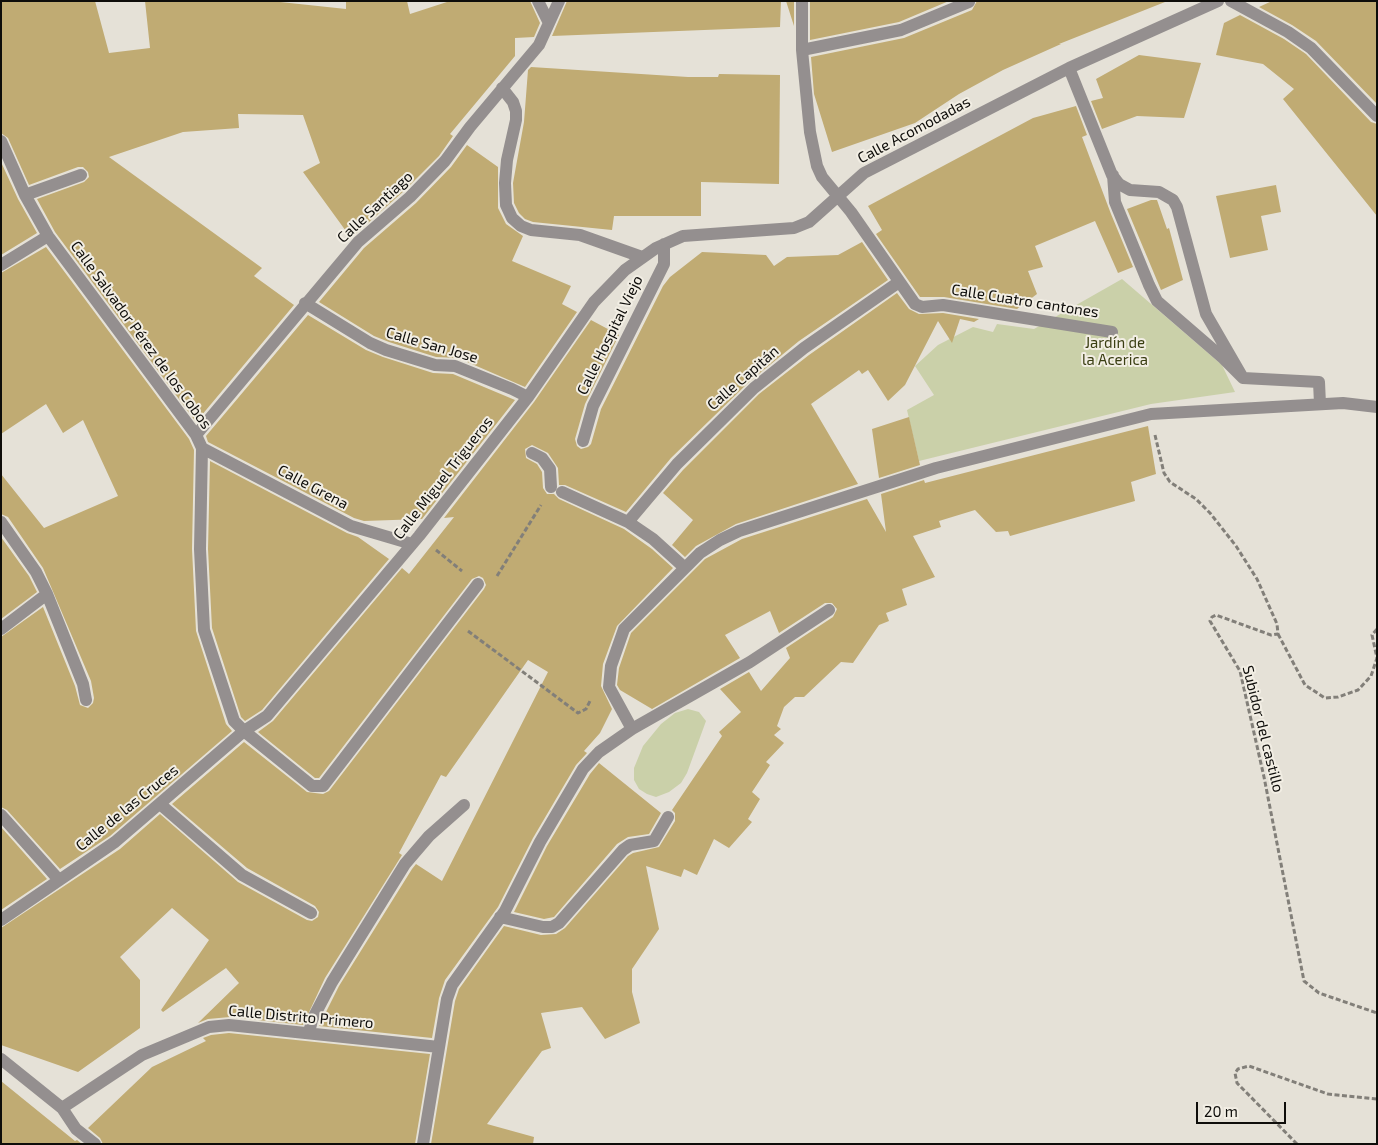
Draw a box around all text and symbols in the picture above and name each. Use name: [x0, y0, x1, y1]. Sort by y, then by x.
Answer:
street label: Calle Acomodadas: [855, 93, 973, 167]
street label: Calle Santiago: [333, 167, 417, 247]
street label: Calle Salvador Pérez de los Cobos: [67, 238, 215, 432]
street label: Calle Hospital Viejo: [573, 272, 647, 398]
street label: Calle Cuatro cantones: [950, 280, 1100, 322]
street label: Calle San Jose: [384, 323, 480, 367]
park label: Jardín de la Acerica: [1082, 334, 1148, 369]
street label: Calle Capitán: [704, 342, 782, 414]
street label: Calle Miguel Trigueros: [390, 413, 496, 543]
street label: Calle Grena: [275, 461, 351, 513]
street label: Subidor del castillo: [1239, 664, 1287, 794]
street label: Calle de las Cruces: [72, 761, 182, 855]
street label: Calle Distrito Primero: [228, 1002, 374, 1032]
scale bar: [1198, 1092, 1288, 1124]
text: 20 m: [1204, 1102, 1238, 1120]

